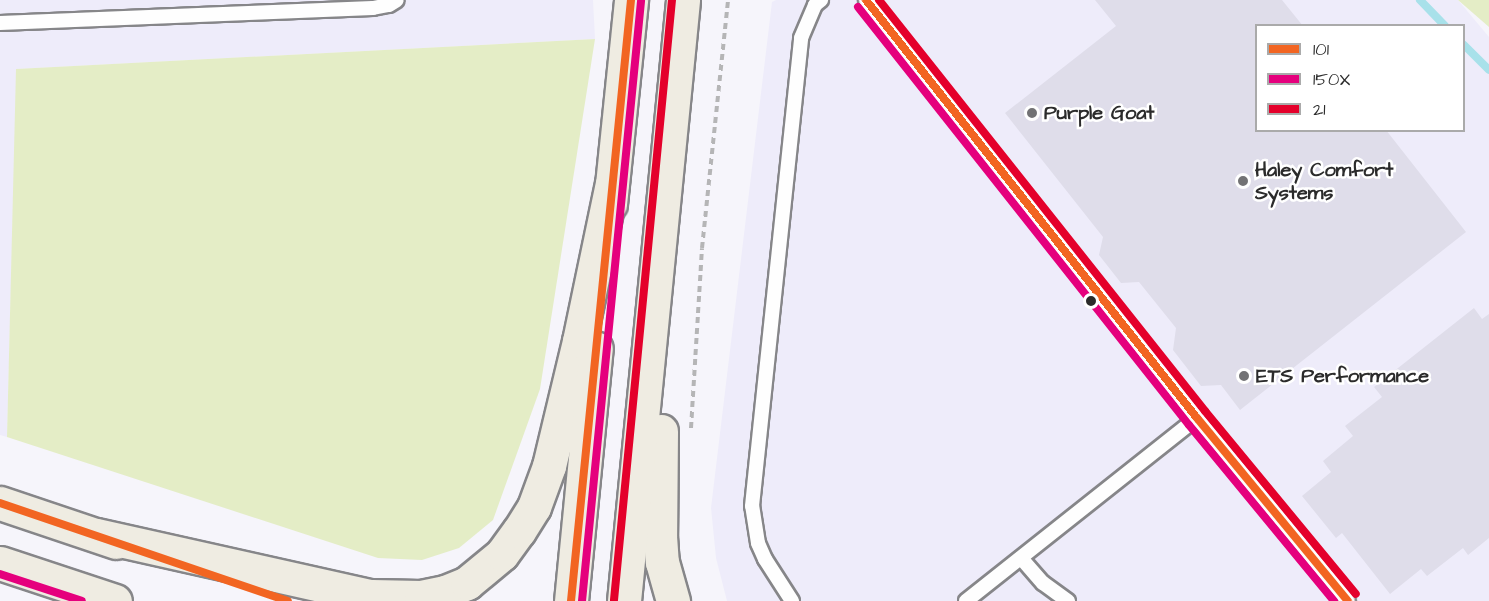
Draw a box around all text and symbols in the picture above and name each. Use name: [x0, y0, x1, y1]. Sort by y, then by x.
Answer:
legend: [1255, 24, 1465, 132]
text: 101: [1313, 37, 1329, 62]
text: 150X: [1313, 67, 1350, 92]
text: 21: [1313, 97, 1326, 122]
place label: Purple Goat: [1044, 101, 1154, 125]
marker: Purple Goat: [1025, 106, 1039, 120]
place label: Haley Comfort Systems: [1255, 158, 1393, 205]
marker: Haley Comfort Systems: [1236, 174, 1250, 188]
unlabelled marker: [1085, 295, 1097, 307]
place label: ETS Performance: [1256, 364, 1429, 388]
marker: ETS Performance: [1237, 369, 1251, 383]

